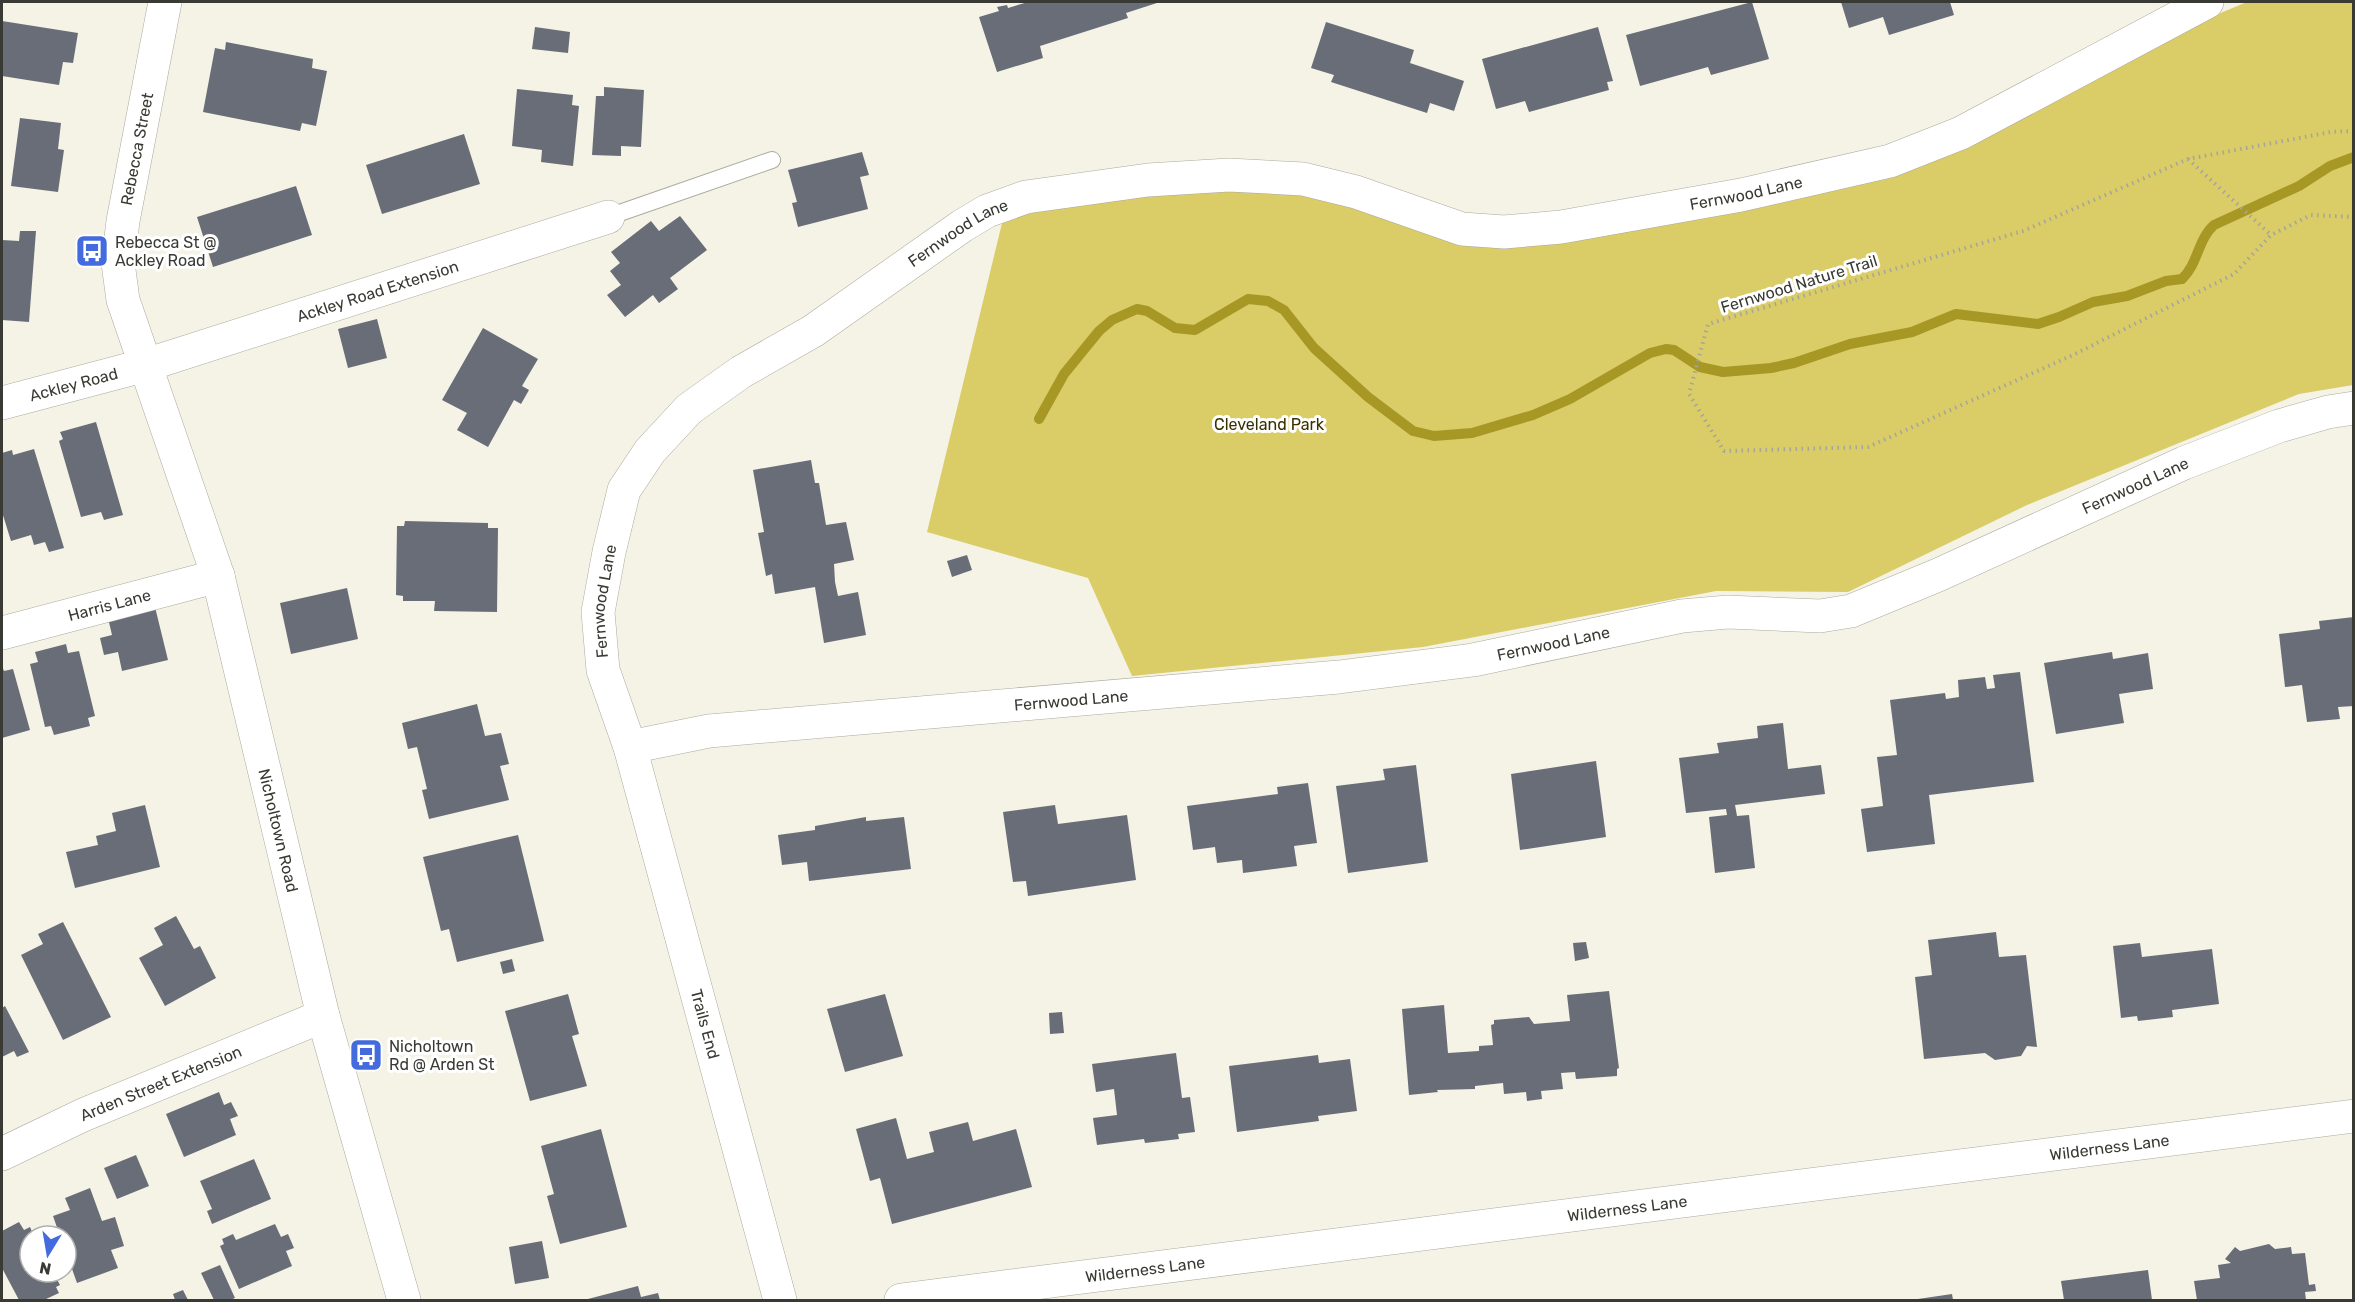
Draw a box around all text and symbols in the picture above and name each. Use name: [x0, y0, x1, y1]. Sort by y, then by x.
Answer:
street label: Rebecca Street: [117, 91, 157, 207]
street label: Fernwood Lane: [1688, 172, 1804, 213]
street label: Fernwood Lane: [904, 195, 1010, 271]
bus stop icon: Rebecca St @ Ackley Road: [74, 233, 110, 269]
place label: Rebecca St @ Ackley Road: [115, 233, 217, 270]
street label: Fernwood Nature Trail: [1718, 251, 1880, 317]
street label: Ackley Road Extension: [294, 256, 461, 326]
street label: Ackley Road: [27, 363, 120, 405]
park label: Cleveland Park: [1214, 415, 1325, 434]
street label: Fernwood Lane: [2079, 453, 2191, 518]
street label: Fernwood Lane: [588, 542, 620, 659]
street label: Harris Lane: [66, 585, 153, 625]
street label: Fernwood Lane: [1495, 622, 1611, 664]
street label: Fernwood Lane: [1013, 686, 1129, 714]
street label: Nicholtown Road: [255, 767, 303, 894]
street label: Trails End: [687, 987, 723, 1061]
bus stop icon: Nicholtown Rd @ Arden St: [348, 1037, 384, 1073]
place label: Nicholtown Rd @ Arden St: [389, 1037, 495, 1074]
street label: Arden Street Extension: [77, 1041, 244, 1125]
street label: Wilderness Lane: [2048, 1130, 2170, 1164]
street label: Wilderness Lane: [1566, 1191, 1688, 1225]
north arrow: [18, 1224, 78, 1284]
street label: Wilderness Lane: [1084, 1252, 1206, 1286]
text: N: [38, 1258, 53, 1279]

